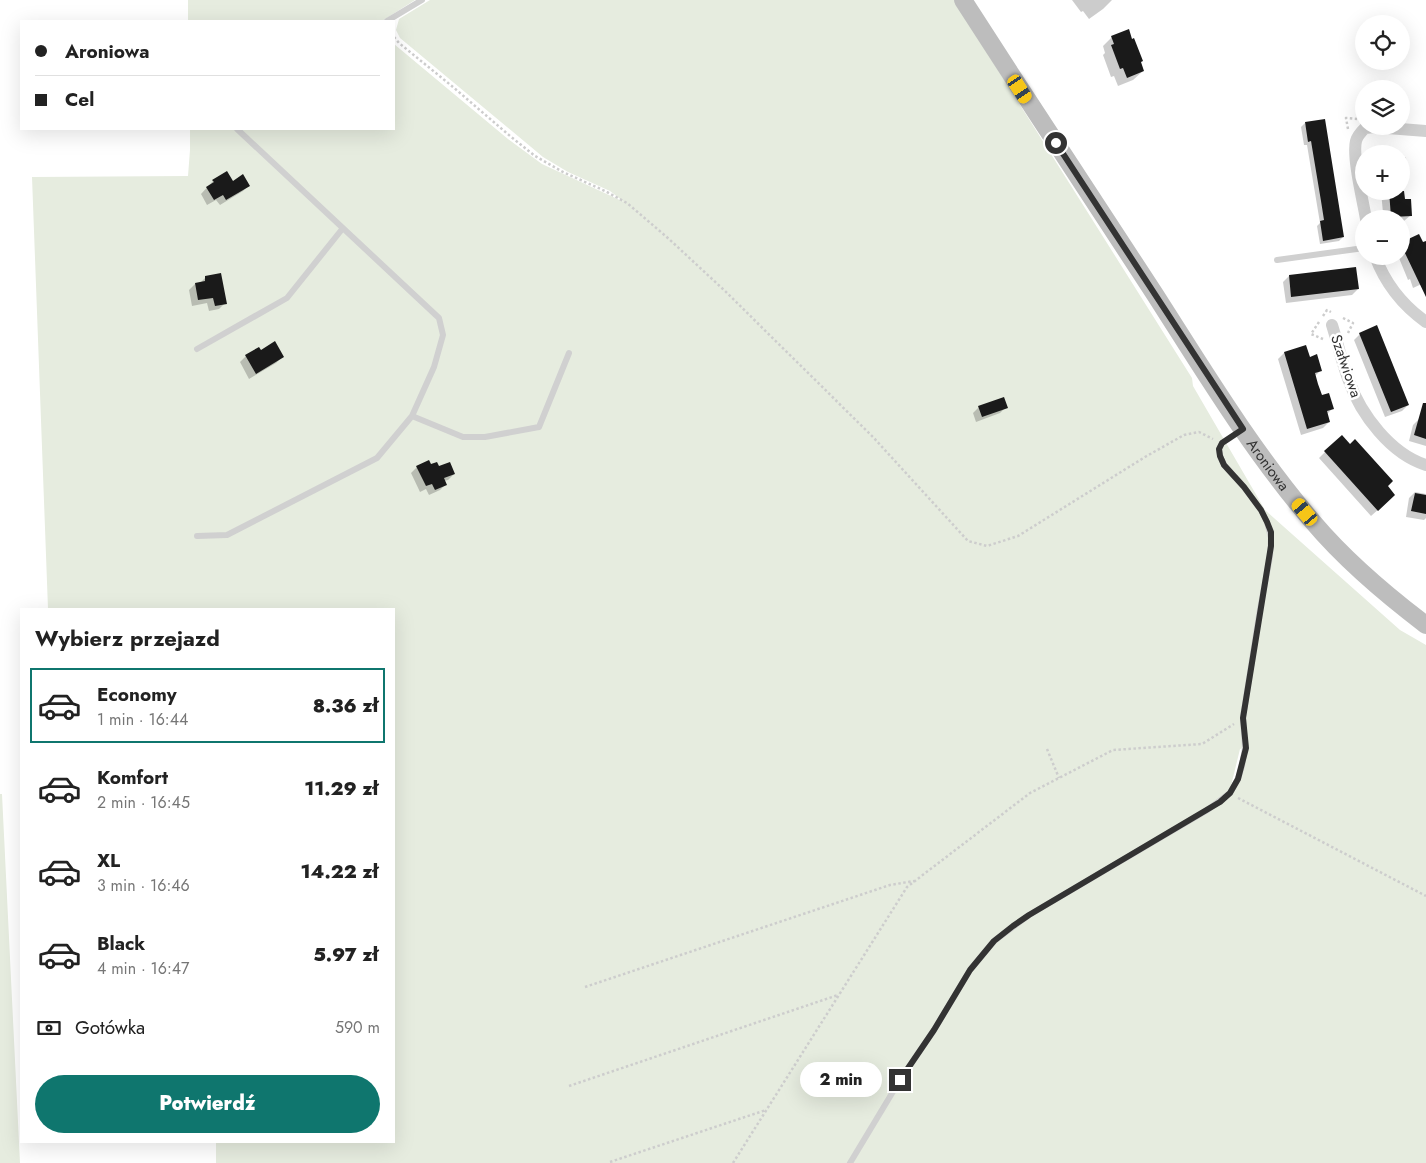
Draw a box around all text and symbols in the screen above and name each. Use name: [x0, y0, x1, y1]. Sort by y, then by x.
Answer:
map controls: [1355, 15, 1410, 265]
button: locate: [1355, 15, 1410, 70]
text: Aroniowa: [65, 38, 150, 65]
car: [1005, 72, 1034, 106]
button: layers: [1355, 80, 1410, 135]
text: Cel: [65, 86, 94, 113]
route start: [1045, 132, 1067, 154]
button: +: [1355, 145, 1410, 200]
button: −: [1355, 210, 1410, 265]
street label: Szałwiowa: [1325, 332, 1367, 400]
street label: Aroniowa: [1241, 434, 1295, 496]
car: [1289, 496, 1320, 528]
text: Wybierz przejazd: [35, 622, 220, 654]
text: Economy: [97, 681, 177, 708]
icon: car: [37, 683, 82, 728]
text: 8.36 zł: [313, 692, 378, 719]
text: 1 min · 16:44: [97, 708, 188, 731]
text: Komfort: [97, 764, 168, 791]
icon: car: [37, 766, 82, 811]
text: 11.29 zł: [304, 775, 378, 802]
text: 2 min · 16:45: [97, 791, 190, 814]
text: XL: [97, 847, 120, 874]
icon: car: [37, 849, 82, 894]
text: 14.22 zł: [301, 858, 378, 885]
text: 3 min · 16:46: [97, 874, 190, 897]
text: Black: [97, 930, 145, 957]
icon: car: [37, 932, 82, 977]
text: 5.97 zł: [313, 941, 378, 968]
text: 4 min · 16:47: [97, 957, 190, 980]
icon: cash: [35, 1014, 63, 1042]
text: Gotówka: [75, 1014, 145, 1041]
text: 590 m: [335, 1016, 380, 1039]
callout: 2 min: [800, 1062, 882, 1098]
text: 2 min: [820, 1068, 862, 1091]
route end: [889, 1069, 911, 1091]
button: Potwierdź: [35, 1075, 380, 1133]

